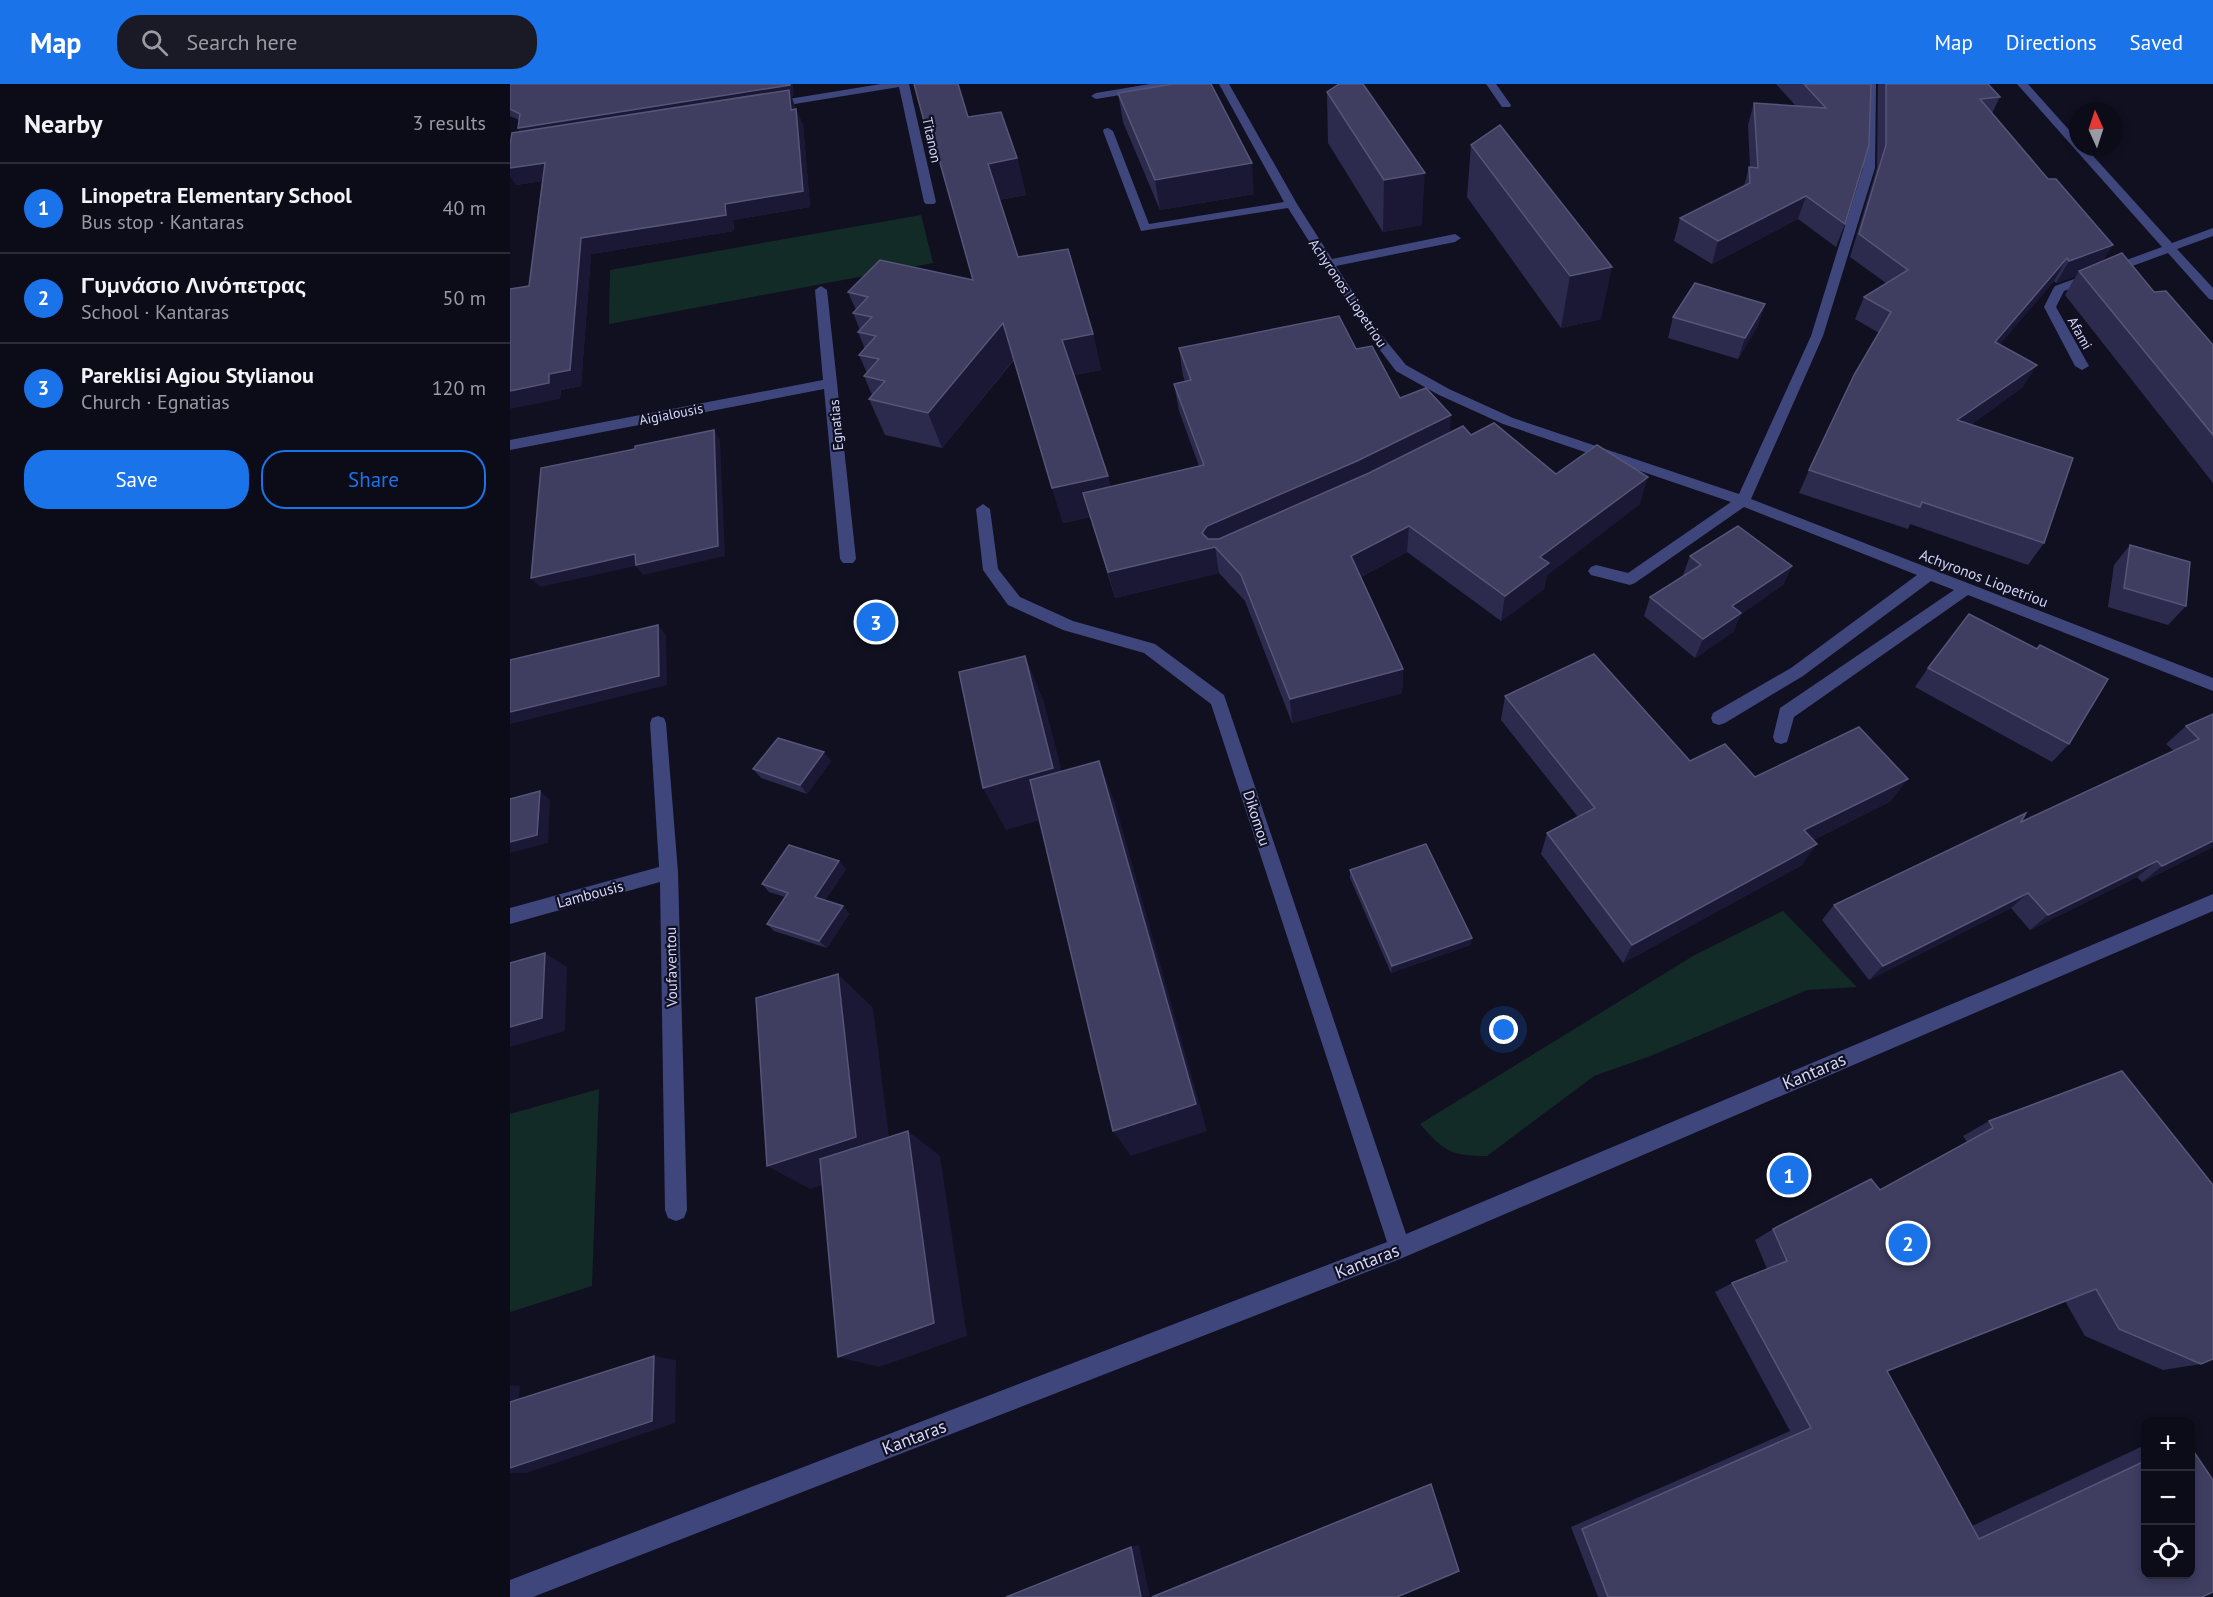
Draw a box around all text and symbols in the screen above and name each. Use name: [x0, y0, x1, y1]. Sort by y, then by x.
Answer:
search box: [117, 15, 537, 69]
text: Map: [30, 24, 81, 61]
icon: search: [138, 26, 171, 59]
text: Search here: [186, 28, 297, 56]
text: Map: [1934, 29, 1973, 56]
text: Directions: [2006, 29, 2097, 56]
text: Saved: [2130, 29, 2183, 56]
north arrow: [2069, 102, 2123, 156]
text: Nearby: [24, 107, 102, 140]
text: 3 results: [413, 110, 486, 136]
street label: Titanon: [918, 116, 946, 164]
text: Linopetra Elementary School: [81, 181, 352, 209]
text: 1: [38, 195, 49, 221]
text: 40 m: [443, 195, 486, 221]
text: Bus stop · Kantaras: [81, 209, 244, 235]
street label: Achyronos Liopetriou: [1305, 235, 1391, 351]
text: Γυμνάσιο Λινόπετρας: [81, 271, 306, 299]
text: 2: [38, 285, 49, 311]
text: 50 m: [443, 285, 486, 311]
text: School · Kantaras: [81, 299, 229, 325]
street label: Afami: [2064, 313, 2096, 353]
text: Pareklisi Agiou Stylianou: [81, 361, 314, 389]
text: 3: [38, 375, 49, 401]
text: 120 m: [432, 375, 486, 401]
text: Church · Egnatias: [81, 389, 230, 415]
street label: Aigialousis: [637, 399, 705, 429]
street label: Egnatias: [825, 399, 847, 451]
button: Save: [24, 450, 249, 509]
button: Share: [261, 450, 486, 509]
street label: Achyronos Liopetriou: [1917, 545, 2051, 611]
pin: 3: [856, 600, 896, 644]
street label: Dikomou: [1239, 788, 1275, 848]
street label: Lambousis: [555, 876, 625, 912]
street label: Voufaventou: [661, 927, 681, 1008]
your location: [1489, 1015, 1518, 1044]
street label: Kantaras: [1779, 1047, 1849, 1095]
pin: 1: [1770, 1152, 1808, 1198]
pin: 2: [1888, 1220, 1928, 1266]
street label: Kantaras: [1332, 1238, 1402, 1284]
street label: Kantaras: [879, 1414, 949, 1460]
map controls: [2141, 1417, 2195, 1579]
button: +: [2141, 1417, 2195, 1471]
button: −: [2141, 1471, 2195, 1525]
button: locate: [2141, 1525, 2195, 1579]

